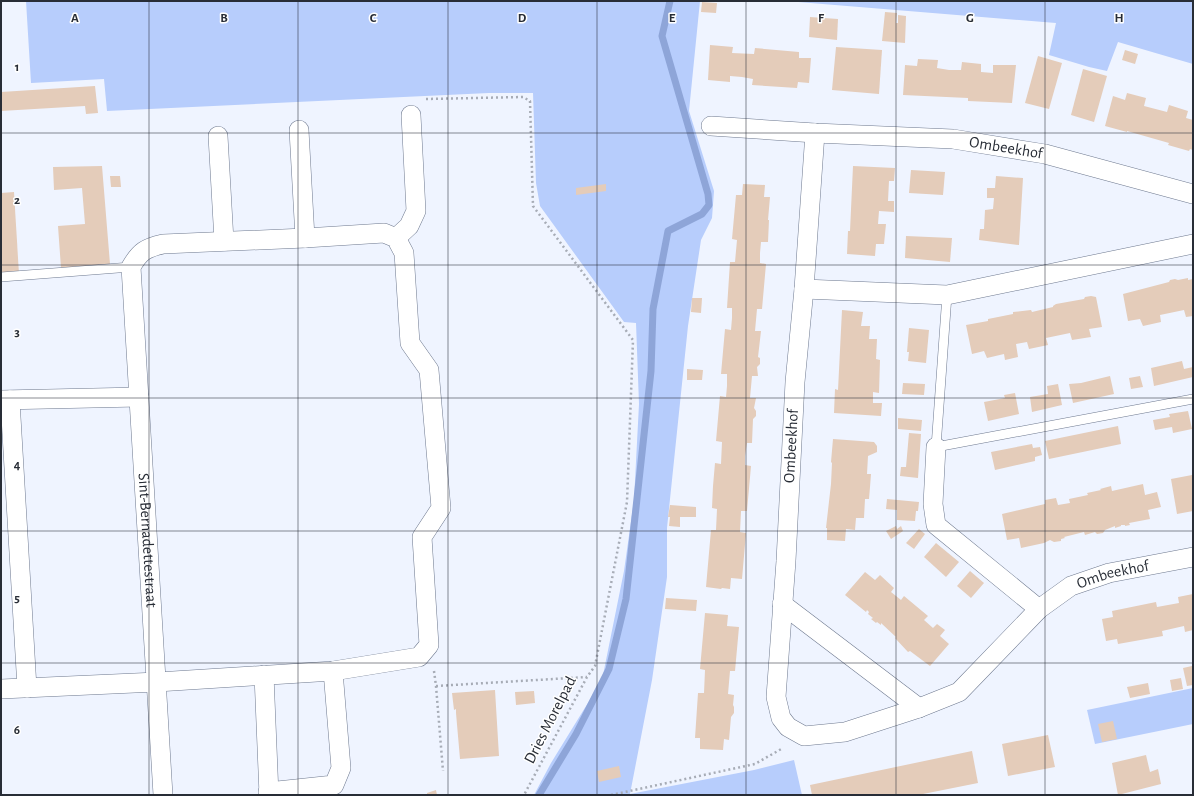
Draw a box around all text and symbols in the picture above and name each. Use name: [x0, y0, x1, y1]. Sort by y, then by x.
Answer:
text: A: [71, 12, 79, 25]
text: B: [220, 12, 228, 25]
text: C: [370, 12, 377, 25]
text: D: [518, 12, 527, 25]
text: E: [669, 12, 676, 25]
text: F: [818, 12, 825, 25]
text: G: [966, 12, 974, 25]
text: H: [1114, 12, 1124, 25]
text: 1: [15, 61, 19, 74]
street label: Ombeekhof: [968, 134, 1045, 162]
text: 2: [14, 194, 20, 207]
text: 3: [14, 326, 20, 339]
street label: Ombeekhof: [781, 408, 801, 483]
text: 4: [14, 459, 21, 472]
street label: Sint-Bernadettestraat: [135, 472, 160, 608]
street label: Ombeekhof: [1075, 557, 1151, 591]
text: 5: [14, 592, 20, 605]
street label: Dries Morelpad: [521, 674, 579, 766]
text: 6: [14, 724, 20, 737]

